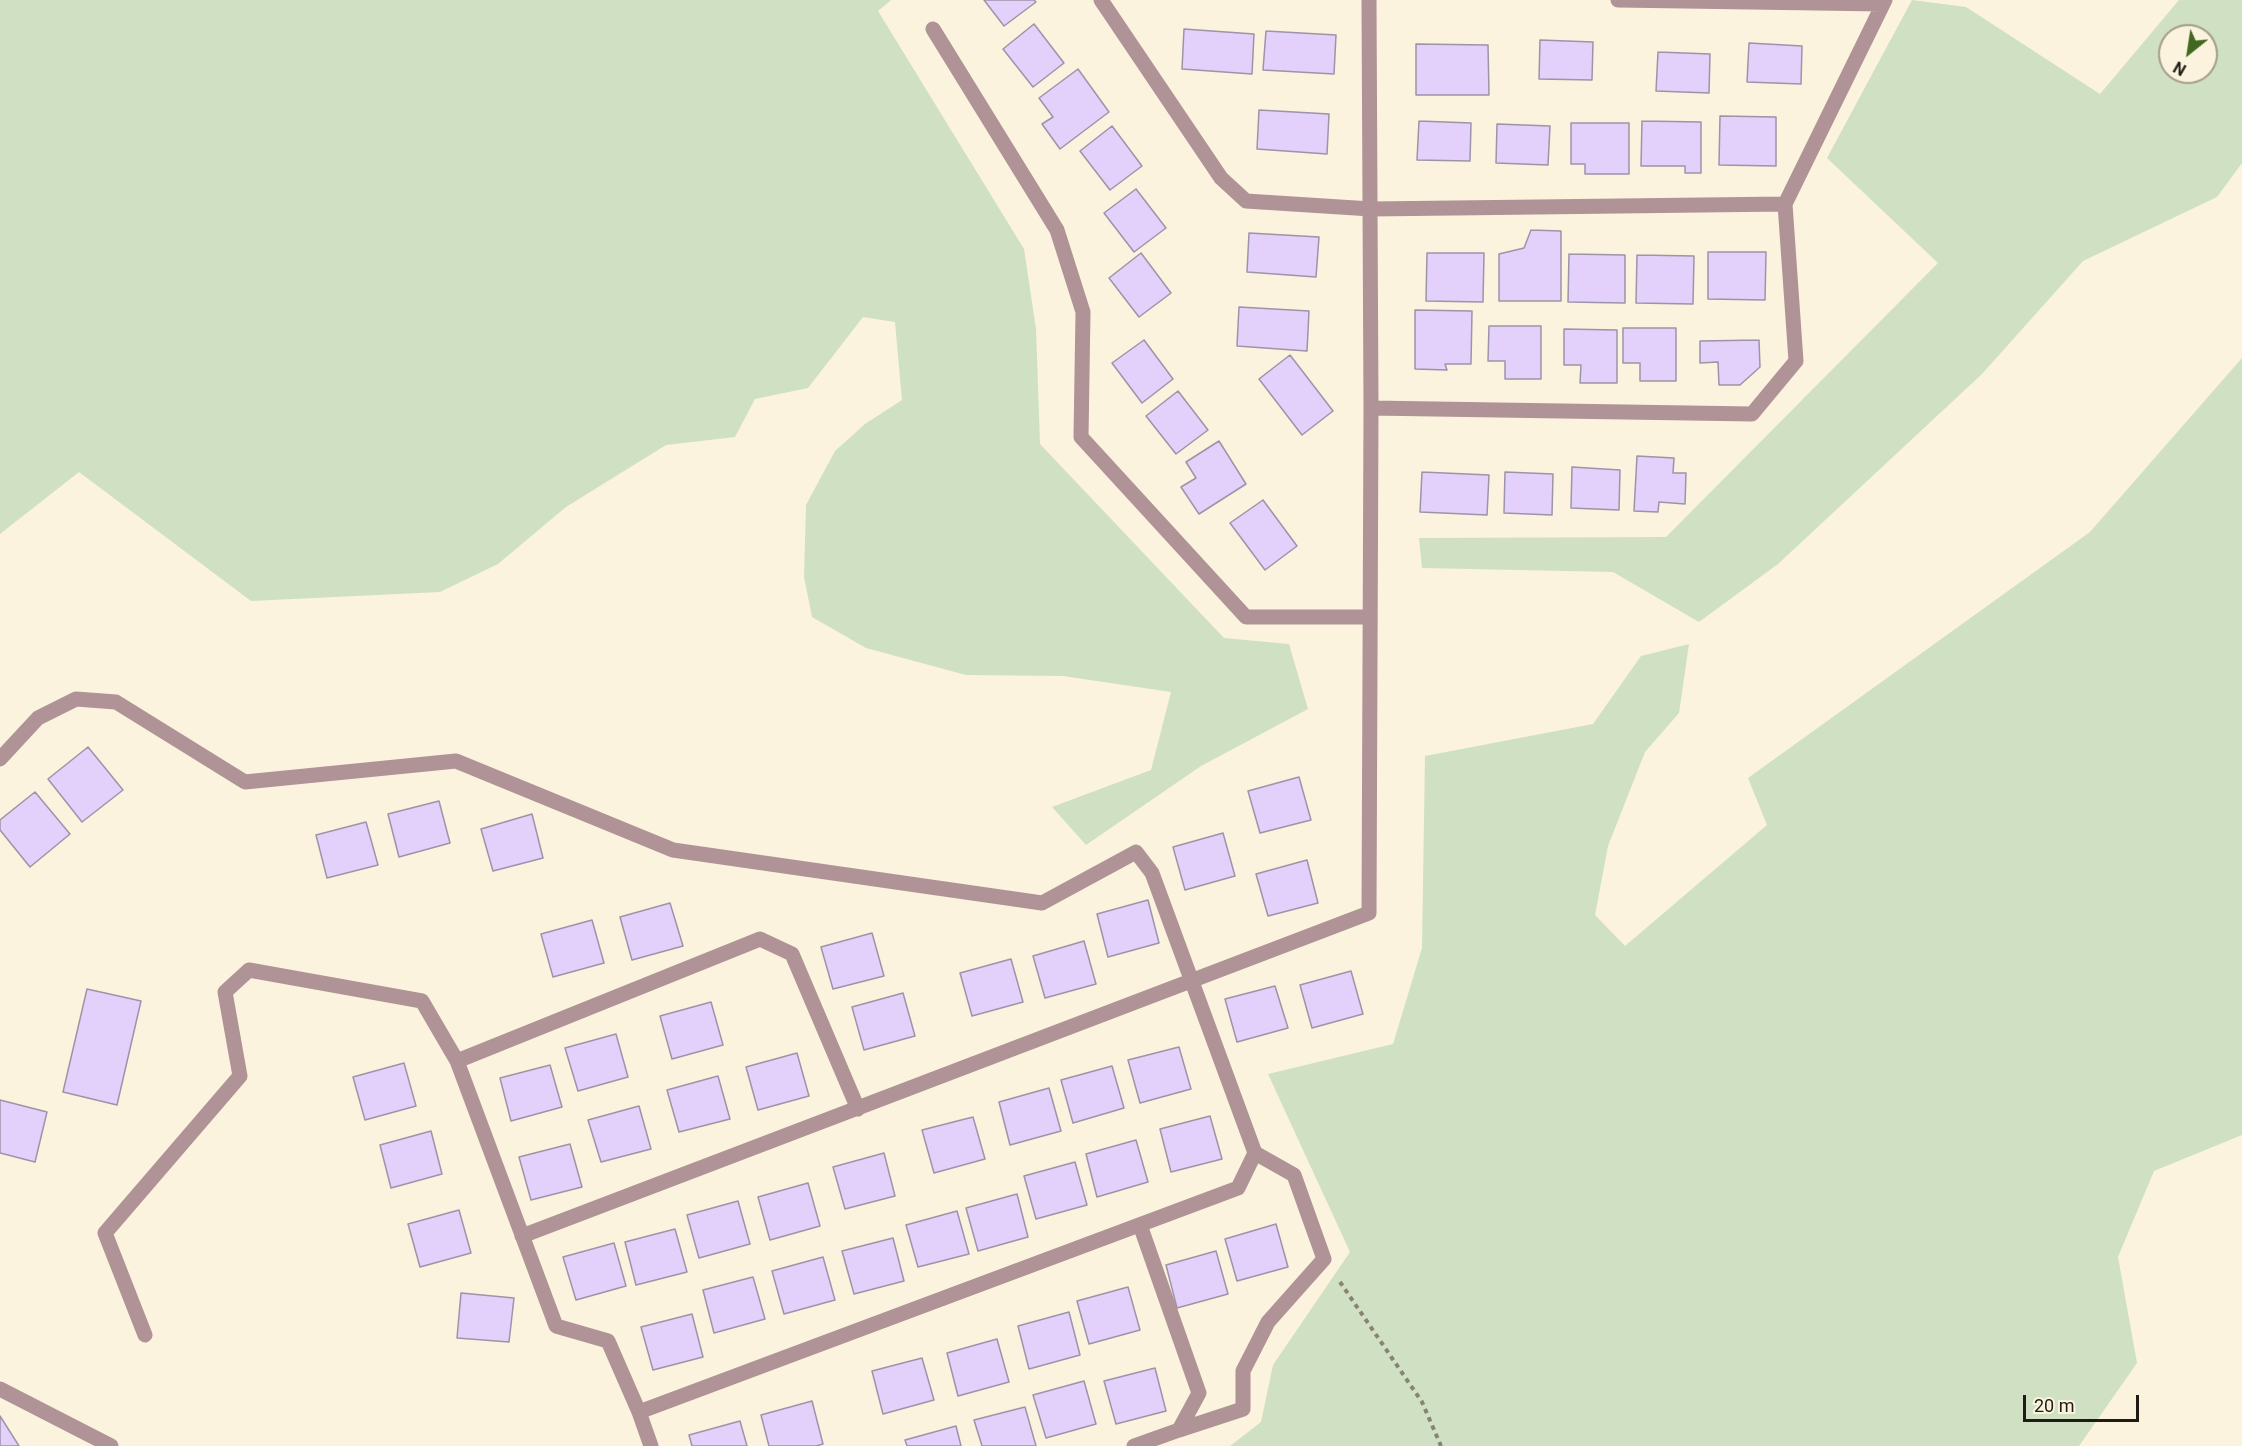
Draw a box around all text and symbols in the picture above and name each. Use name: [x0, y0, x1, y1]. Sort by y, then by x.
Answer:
north arrow: [2158, 24, 2218, 84]
text: N: [2170, 57, 2189, 79]
scale bar: [2026, 1383, 2142, 1421]
text: 20 m: [2034, 1395, 2074, 1416]

